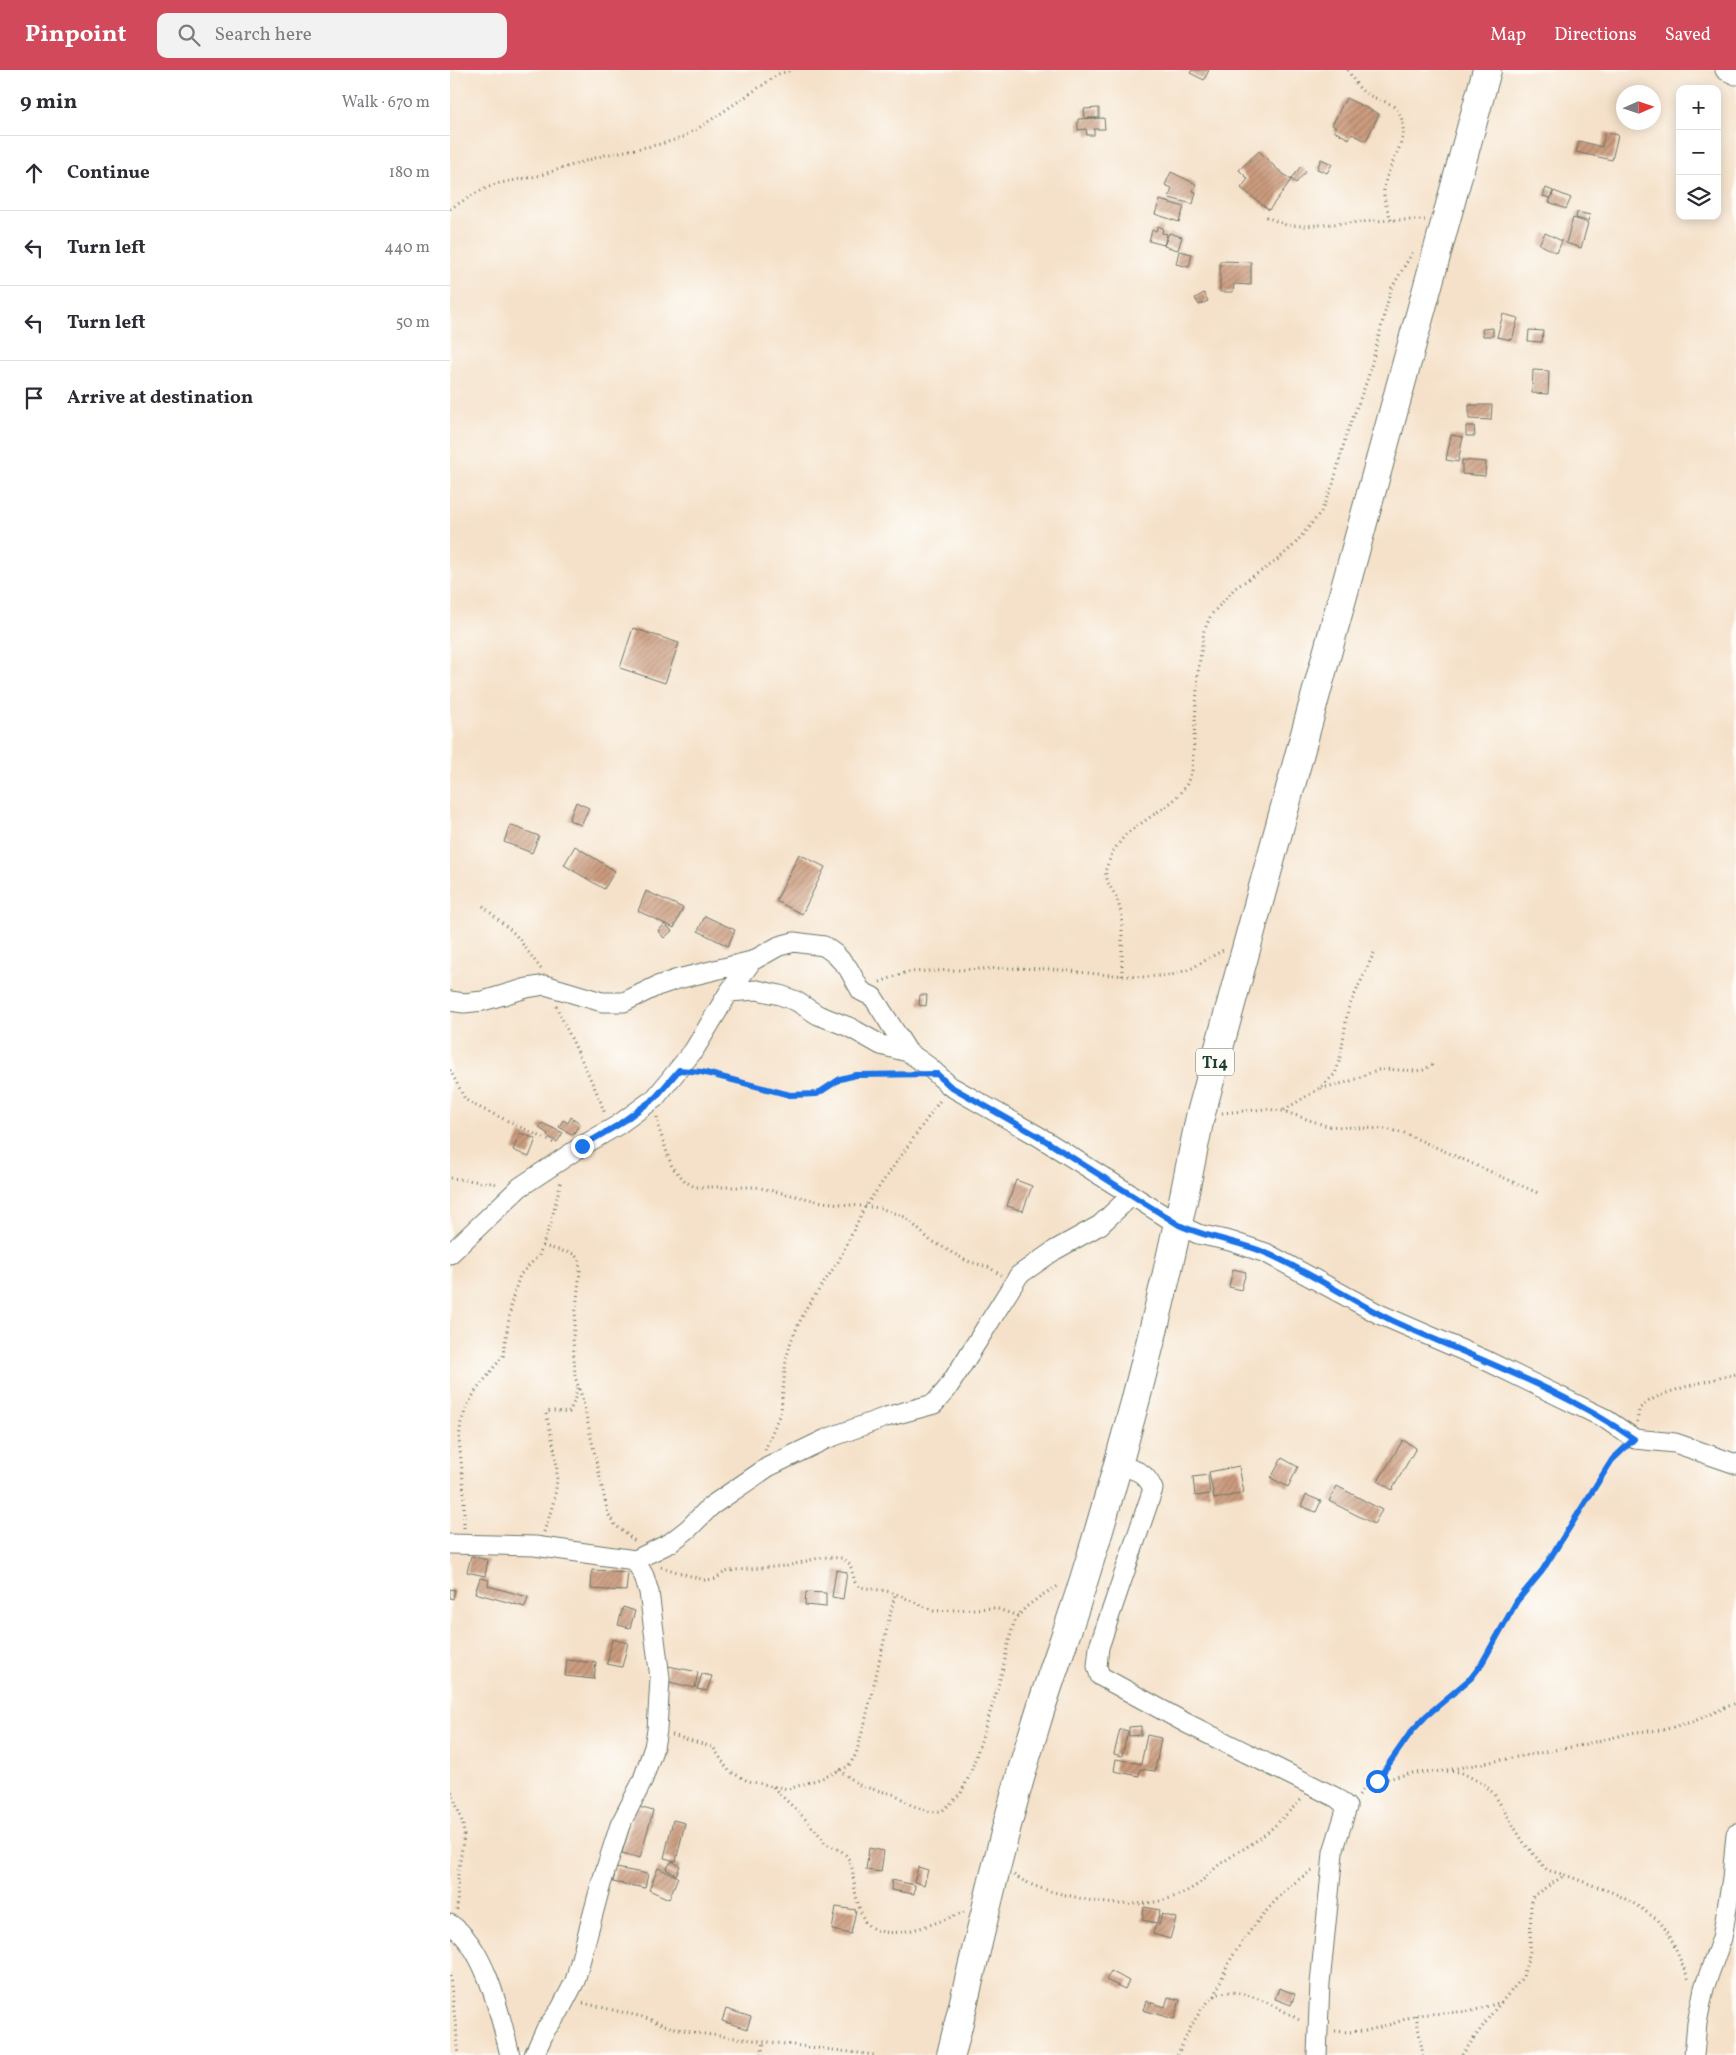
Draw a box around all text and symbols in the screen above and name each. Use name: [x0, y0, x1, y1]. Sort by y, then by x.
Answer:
search box: [157, 13, 507, 58]
text: Pinpoint: [25, 18, 127, 52]
icon: search: [175, 21, 203, 49]
text: Search here: [215, 22, 312, 48]
text: Map: [1490, 23, 1526, 48]
text: Directions: [1554, 23, 1637, 48]
text: Saved: [1665, 23, 1711, 48]
north arrow: [1616, 85, 1661, 130]
map controls: [1676, 85, 1721, 220]
button: +: [1676, 85, 1721, 130]
text: 9 min: [20, 88, 77, 117]
text: Walk · 670 m: [342, 92, 430, 114]
button: −: [1676, 130, 1721, 175]
icon: ahead: [20, 159, 48, 187]
text: Continue: [67, 160, 150, 186]
text: 180 m: [389, 162, 430, 184]
button: layers: [1676, 175, 1721, 220]
icon: left: [20, 234, 48, 262]
text: Turn left: [67, 235, 146, 261]
text: 440 m: [384, 237, 430, 259]
icon: left: [20, 309, 48, 337]
text: Turn left: [67, 310, 146, 336]
text: 50 m: [396, 312, 430, 334]
icon: arrive: [20, 384, 48, 412]
text: Arrive at destination: [67, 385, 253, 411]
road number: T14: [1196, 1049, 1234, 1076]
route end: [571, 1135, 594, 1158]
route start: [1366, 1770, 1389, 1793]

